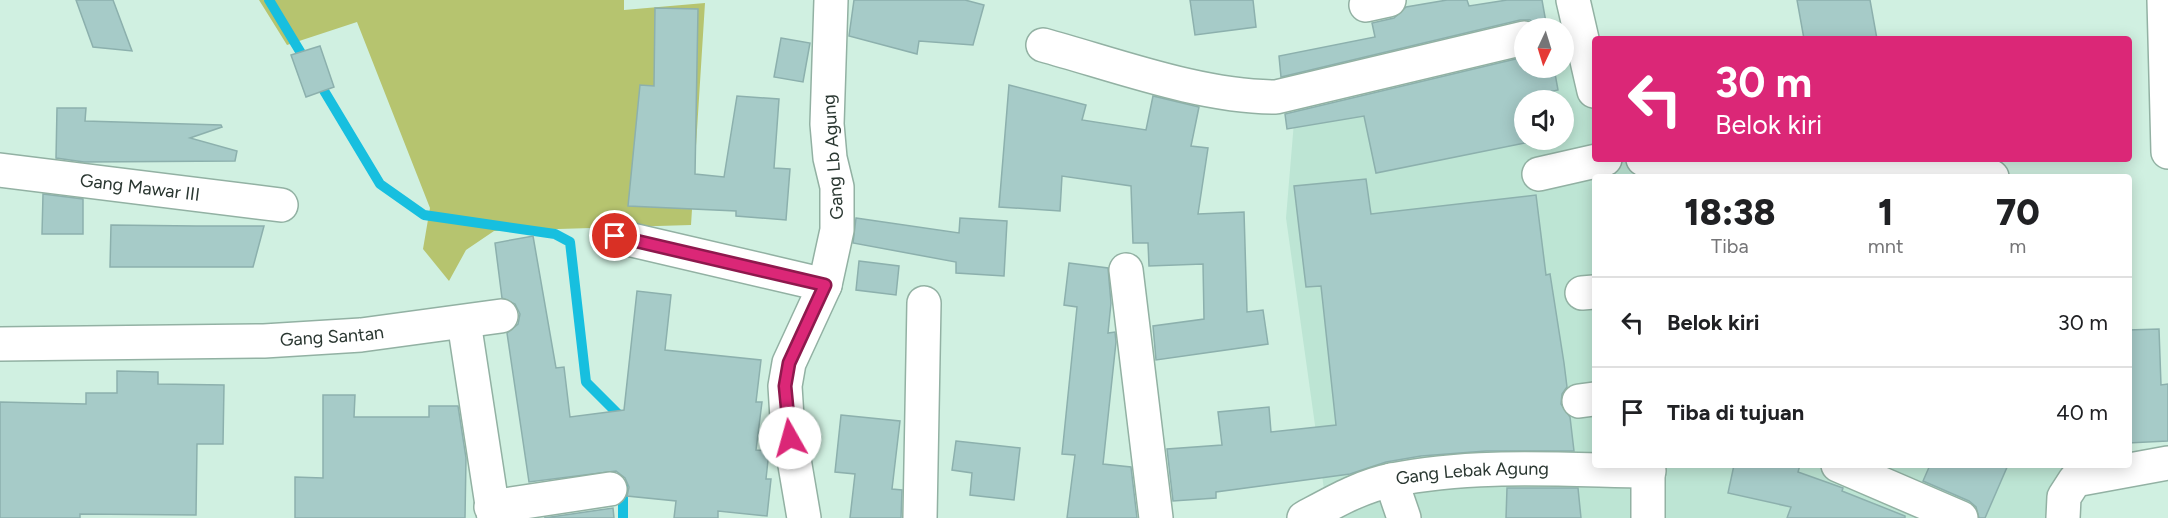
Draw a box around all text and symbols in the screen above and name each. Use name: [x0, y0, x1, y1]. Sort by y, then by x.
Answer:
north arrow: [1514, 18, 1574, 78]
map controls: [1514, 18, 1574, 150]
text: 30 m: [1715, 57, 1812, 108]
icon: left: [1616, 60, 1694, 138]
button: sound: [1514, 90, 1574, 150]
street label: Gang Lb Agung: [818, 94, 848, 220]
text: Belok kiri: [1715, 108, 1822, 141]
street label: Gang Mawar III: [79, 169, 201, 206]
text: 18:38: [1684, 191, 1776, 234]
text: 1: [1878, 191, 1893, 234]
text: 70: [1996, 191, 2040, 234]
pin: [589, 210, 640, 261]
icon: arrive: [598, 219, 631, 252]
text: Tiba: [1711, 234, 1749, 258]
text: mnt: [1868, 234, 1904, 258]
text: m: [2009, 234, 2026, 258]
icon: left: [1616, 306, 1649, 339]
text: Belok kiri: [1667, 309, 1760, 336]
text: 30 m: [2058, 309, 2108, 336]
street label: Gang Santan: [279, 321, 385, 351]
icon: arrive: [1616, 396, 1649, 429]
text: Tiba di tujuan: [1667, 399, 1804, 426]
text: 40 m: [2056, 399, 2108, 426]
position arrow: [758, 406, 822, 470]
street label: Gang Lebak Agung: [1394, 458, 1549, 490]

